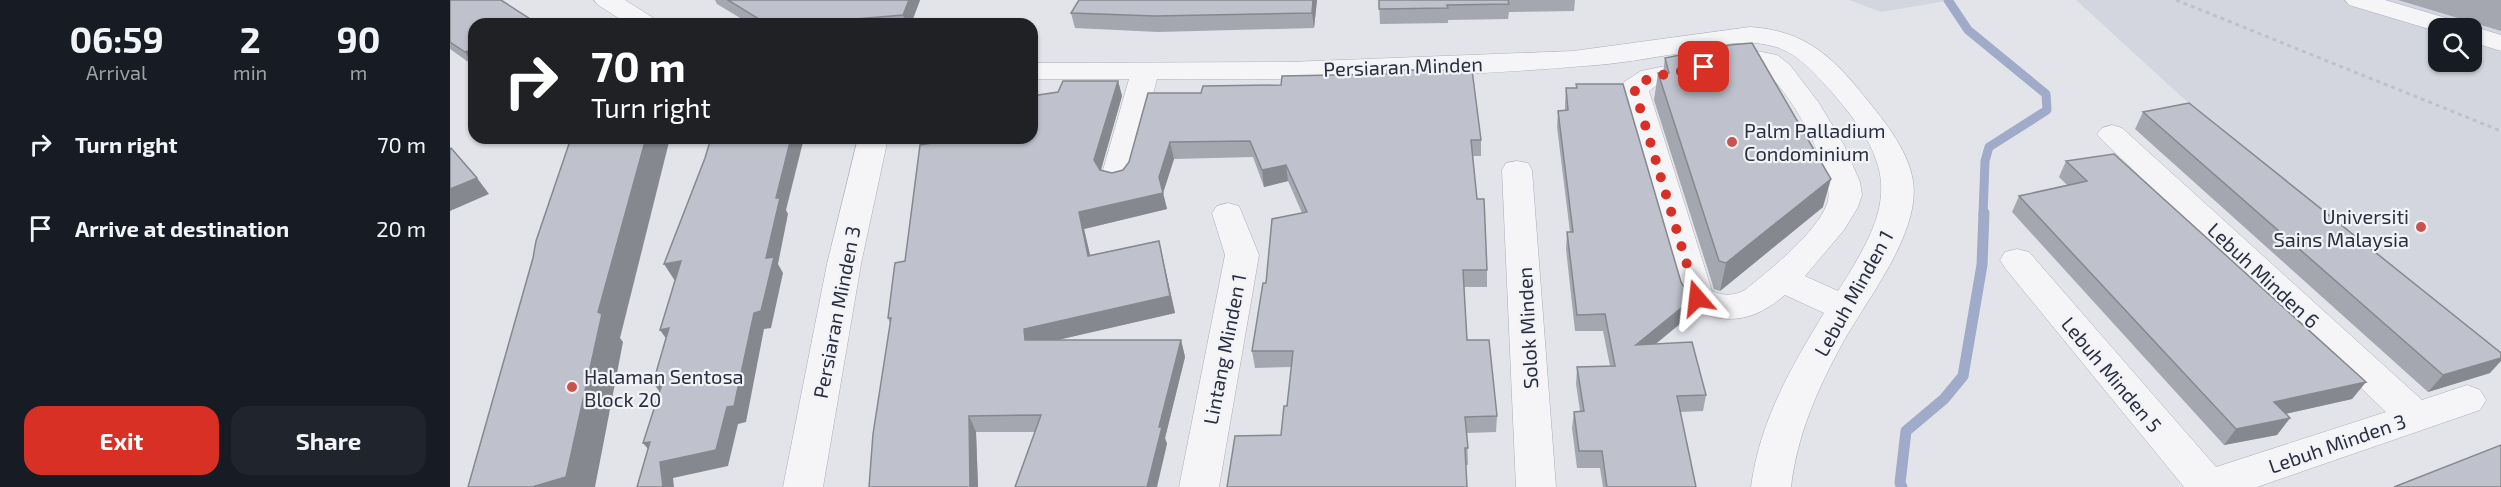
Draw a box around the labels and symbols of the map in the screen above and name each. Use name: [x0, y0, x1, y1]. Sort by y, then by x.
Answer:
pin: [1678, 41, 1729, 92]
street label: Persiaran Minden: [1323, 51, 1483, 81]
place label: Palm Palladium Condominium: [1744, 118, 1886, 165]
marker: Palm Palladium Condominium: [1725, 135, 1739, 149]
place label: Universiti Sains Malaysia: [2273, 204, 2409, 251]
street label: Lebuh Minden 6: [2203, 217, 2325, 333]
marker: Universiti Sains Malaysia: [2414, 220, 2428, 234]
street label: Persiaran Minden 3: [808, 224, 864, 400]
street label: Lebuh Minden 1: [1809, 226, 1897, 360]
street label: Solok Minden: [1512, 266, 1542, 390]
position arrow: [1665, 266, 1729, 330]
street label: Lintang Minden 1: [1198, 272, 1250, 426]
street label: Lebuh Minden 5: [2057, 312, 2167, 436]
place label: Halaman Sentosa Block 20: [584, 364, 744, 411]
marker: Halaman Sentosa Block 20: [565, 380, 579, 394]
street label: Lebuh Minden 3: [2265, 408, 2409, 478]

